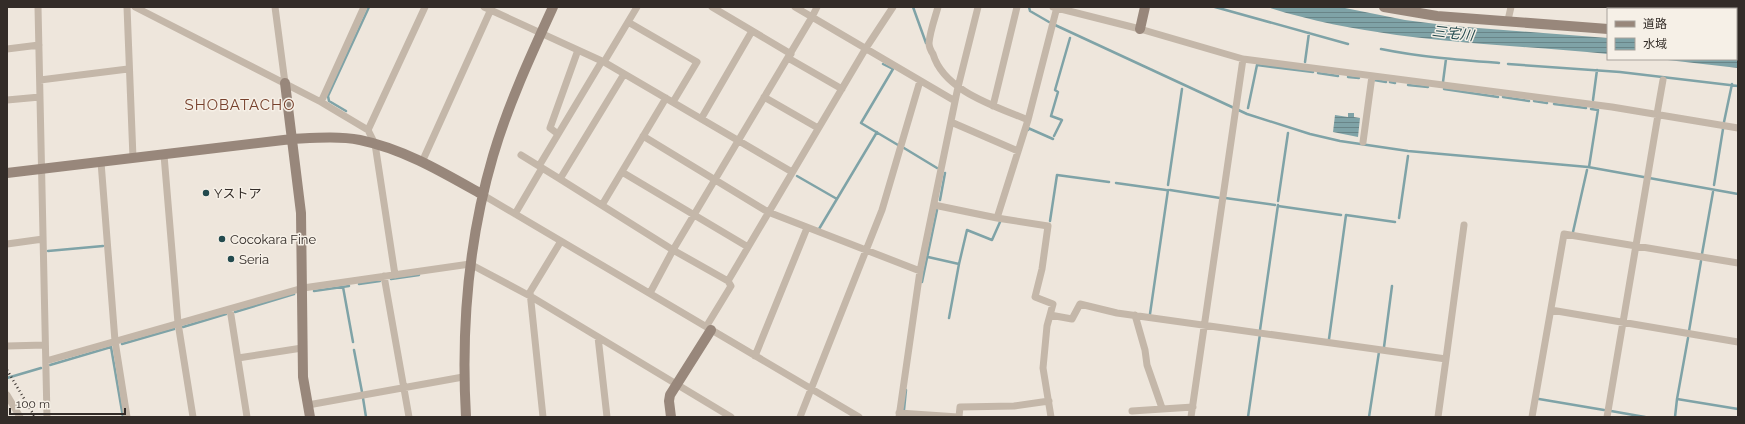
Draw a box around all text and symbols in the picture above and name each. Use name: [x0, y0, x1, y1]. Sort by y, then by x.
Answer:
legend: [1607, 8, 1737, 60]
text: 道路: [1643, 17, 1667, 31]
water label: 三宅川: [1431, 23, 1477, 44]
text: 水域: [1643, 37, 1667, 51]
district label: SHOBATACHO: [185, 96, 295, 114]
place label: Yストア: [214, 186, 261, 201]
marker: Yストア: [201, 188, 211, 198]
place label: Cocokara Fine: [230, 232, 316, 247]
marker: Cocokara Fine: [217, 234, 227, 244]
place label: Seria: [239, 252, 269, 267]
marker: Seria: [226, 254, 236, 264]
scale bar: [10, 390, 125, 416]
text: 100 m: [16, 397, 50, 411]

